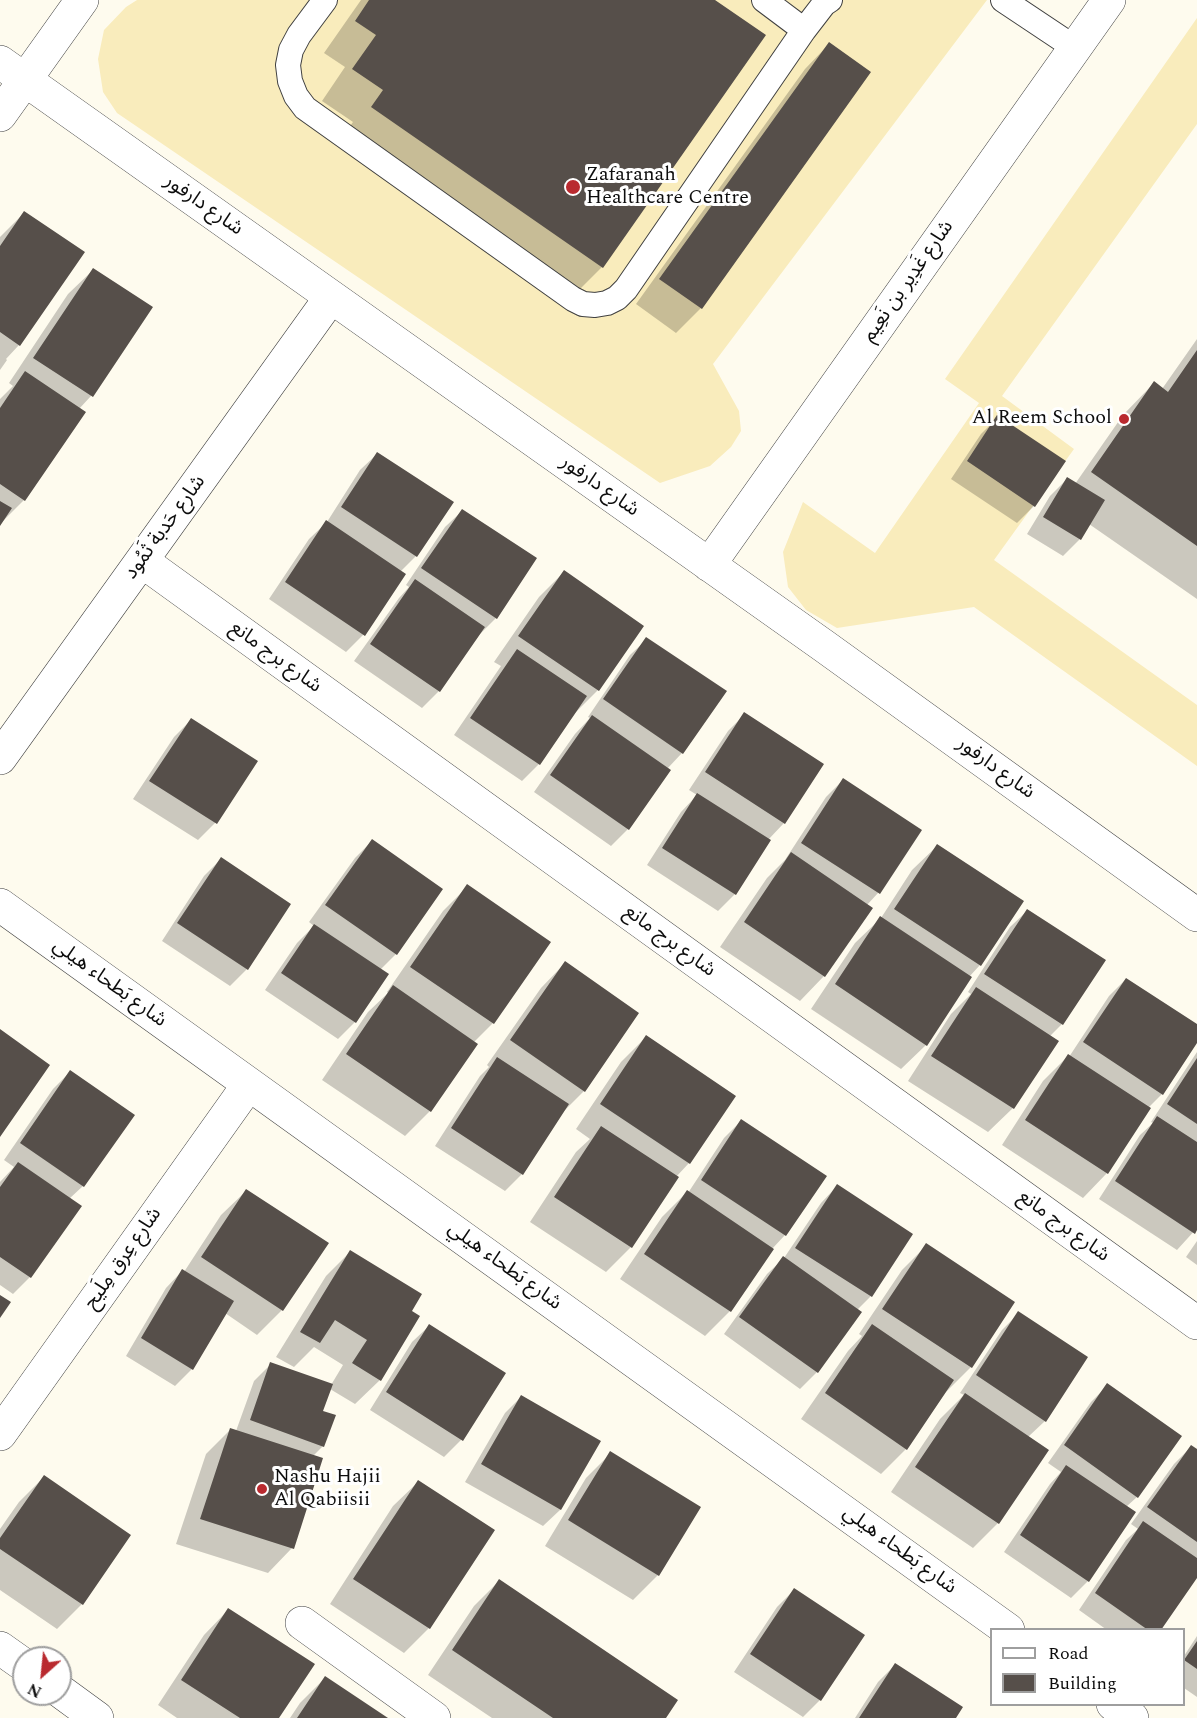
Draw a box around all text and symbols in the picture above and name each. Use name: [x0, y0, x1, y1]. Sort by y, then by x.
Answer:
place label: Zafaranah Healthcare Centre: [586, 164, 749, 211]
street label: شارع دارفور: [159, 170, 247, 242]
marker: Zafaranah Healthcare Centre: [564, 178, 582, 196]
street label: شارع غَدِير بن نَعِيم: [858, 217, 960, 347]
place label: Al Reem School: [972, 407, 1112, 431]
marker: Al Reem School: [1117, 412, 1131, 426]
street label: شارع دارفور: [555, 451, 643, 523]
street label: شارع حَدبة ثَمُود: [120, 471, 212, 585]
street label: شارع برج مانع: [225, 617, 325, 699]
street label: شارع دارفور: [951, 733, 1039, 805]
street label: شارع برج مانع: [619, 901, 719, 983]
street label: شارع بَطحاء هيلي: [47, 935, 171, 1033]
street label: شارع برج مانع: [1013, 1186, 1113, 1268]
street label: شارع عِرق مِلَيح: [80, 1203, 168, 1315]
street label: شارع بَطحاء هيلي: [442, 1218, 566, 1316]
place label: Nashu Hajii Al Qabiisii: [274, 1466, 381, 1513]
marker: Nashu Hajii Al Qabiisii: [255, 1482, 269, 1496]
street label: شارع بَطحاء هيلي: [837, 1502, 961, 1600]
legend: [990, 1628, 1185, 1706]
text: Road: [1048, 1640, 1089, 1667]
north arrow: [12, 1646, 72, 1706]
text: Building: [1048, 1670, 1117, 1697]
text: N: [23, 1677, 46, 1704]

